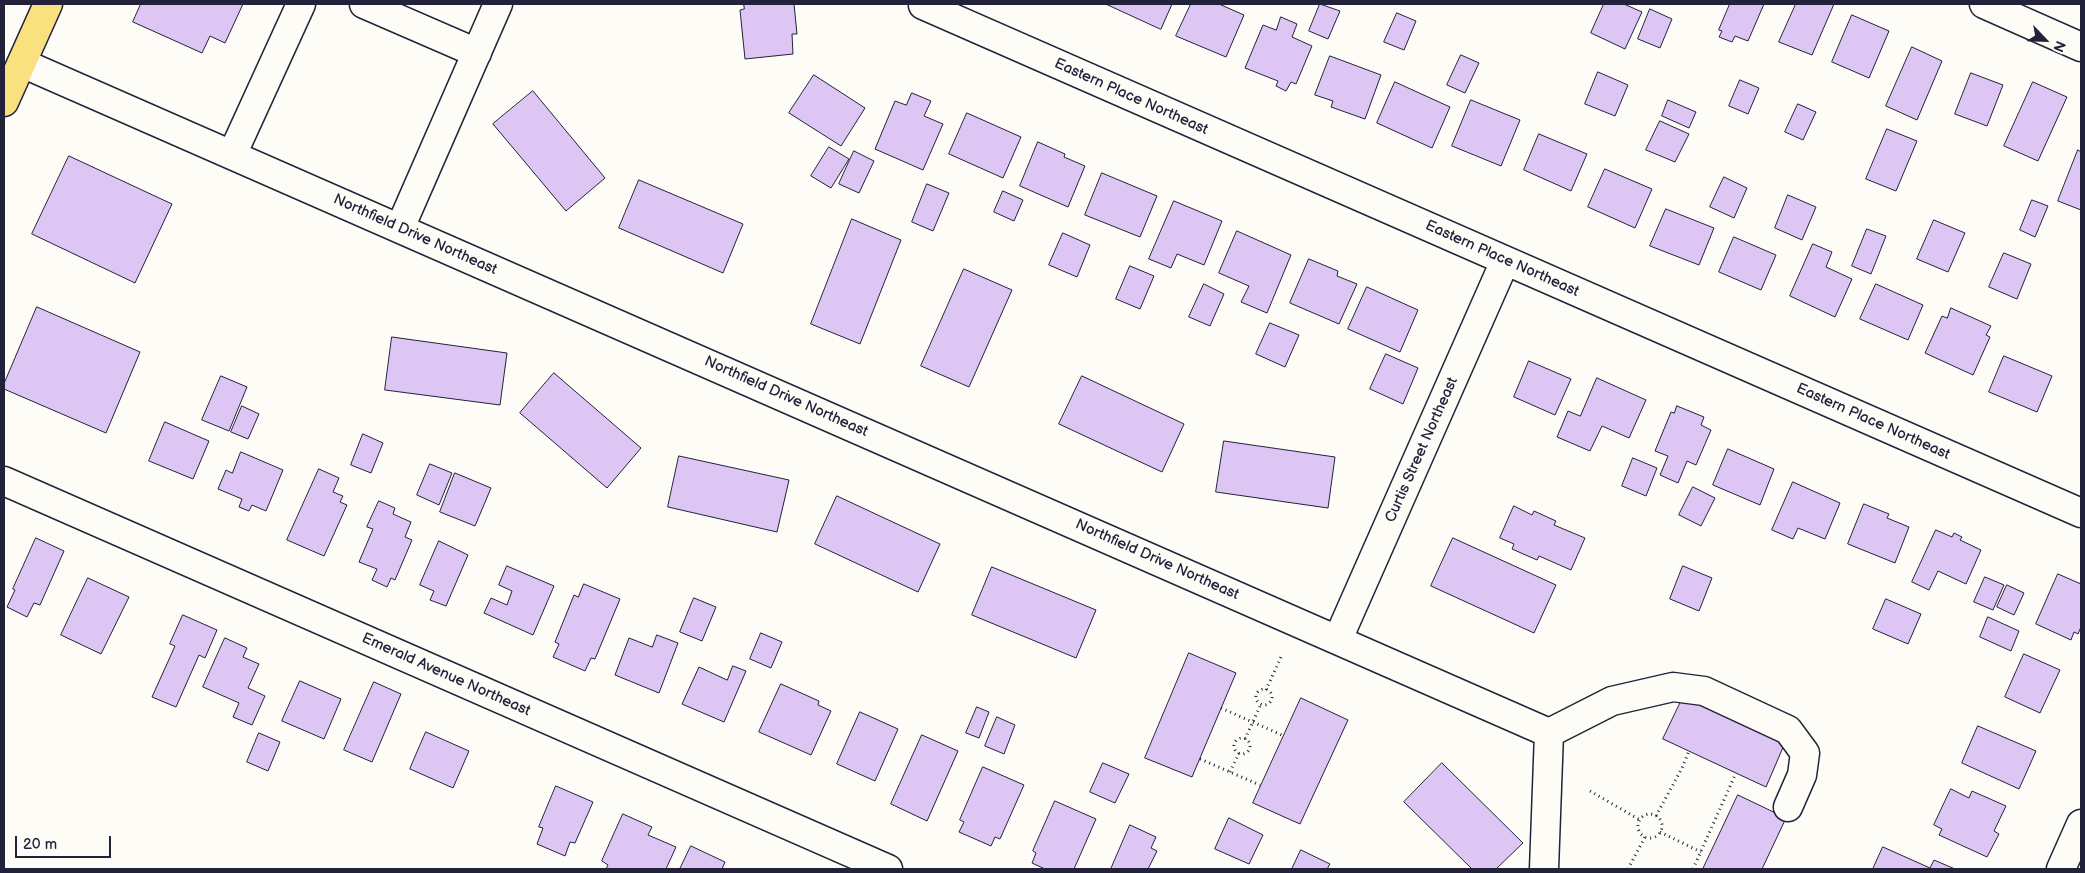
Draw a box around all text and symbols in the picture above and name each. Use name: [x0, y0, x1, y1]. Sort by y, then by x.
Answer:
north arrow: [2020, 15, 2070, 65]
text: N: [2049, 38, 2069, 55]
street label: Eastern Place Northeast: [1051, 55, 1211, 139]
street label: Northfield Drive Northeast: [330, 191, 500, 279]
street label: Eastern Place Northeast: [1422, 217, 1582, 301]
street label: Northfield Drive Northeast: [701, 353, 871, 441]
street label: Curtis Street Northeast: [1382, 375, 1462, 525]
street label: Eastern Place Northeast: [1793, 380, 1953, 464]
street label: Northfield Drive Northeast: [1072, 516, 1242, 604]
street label: Emerald Avenue Northeast: [359, 630, 533, 720]
scale bar: [18, 826, 114, 858]
text: 20 m: [23, 835, 57, 854]

